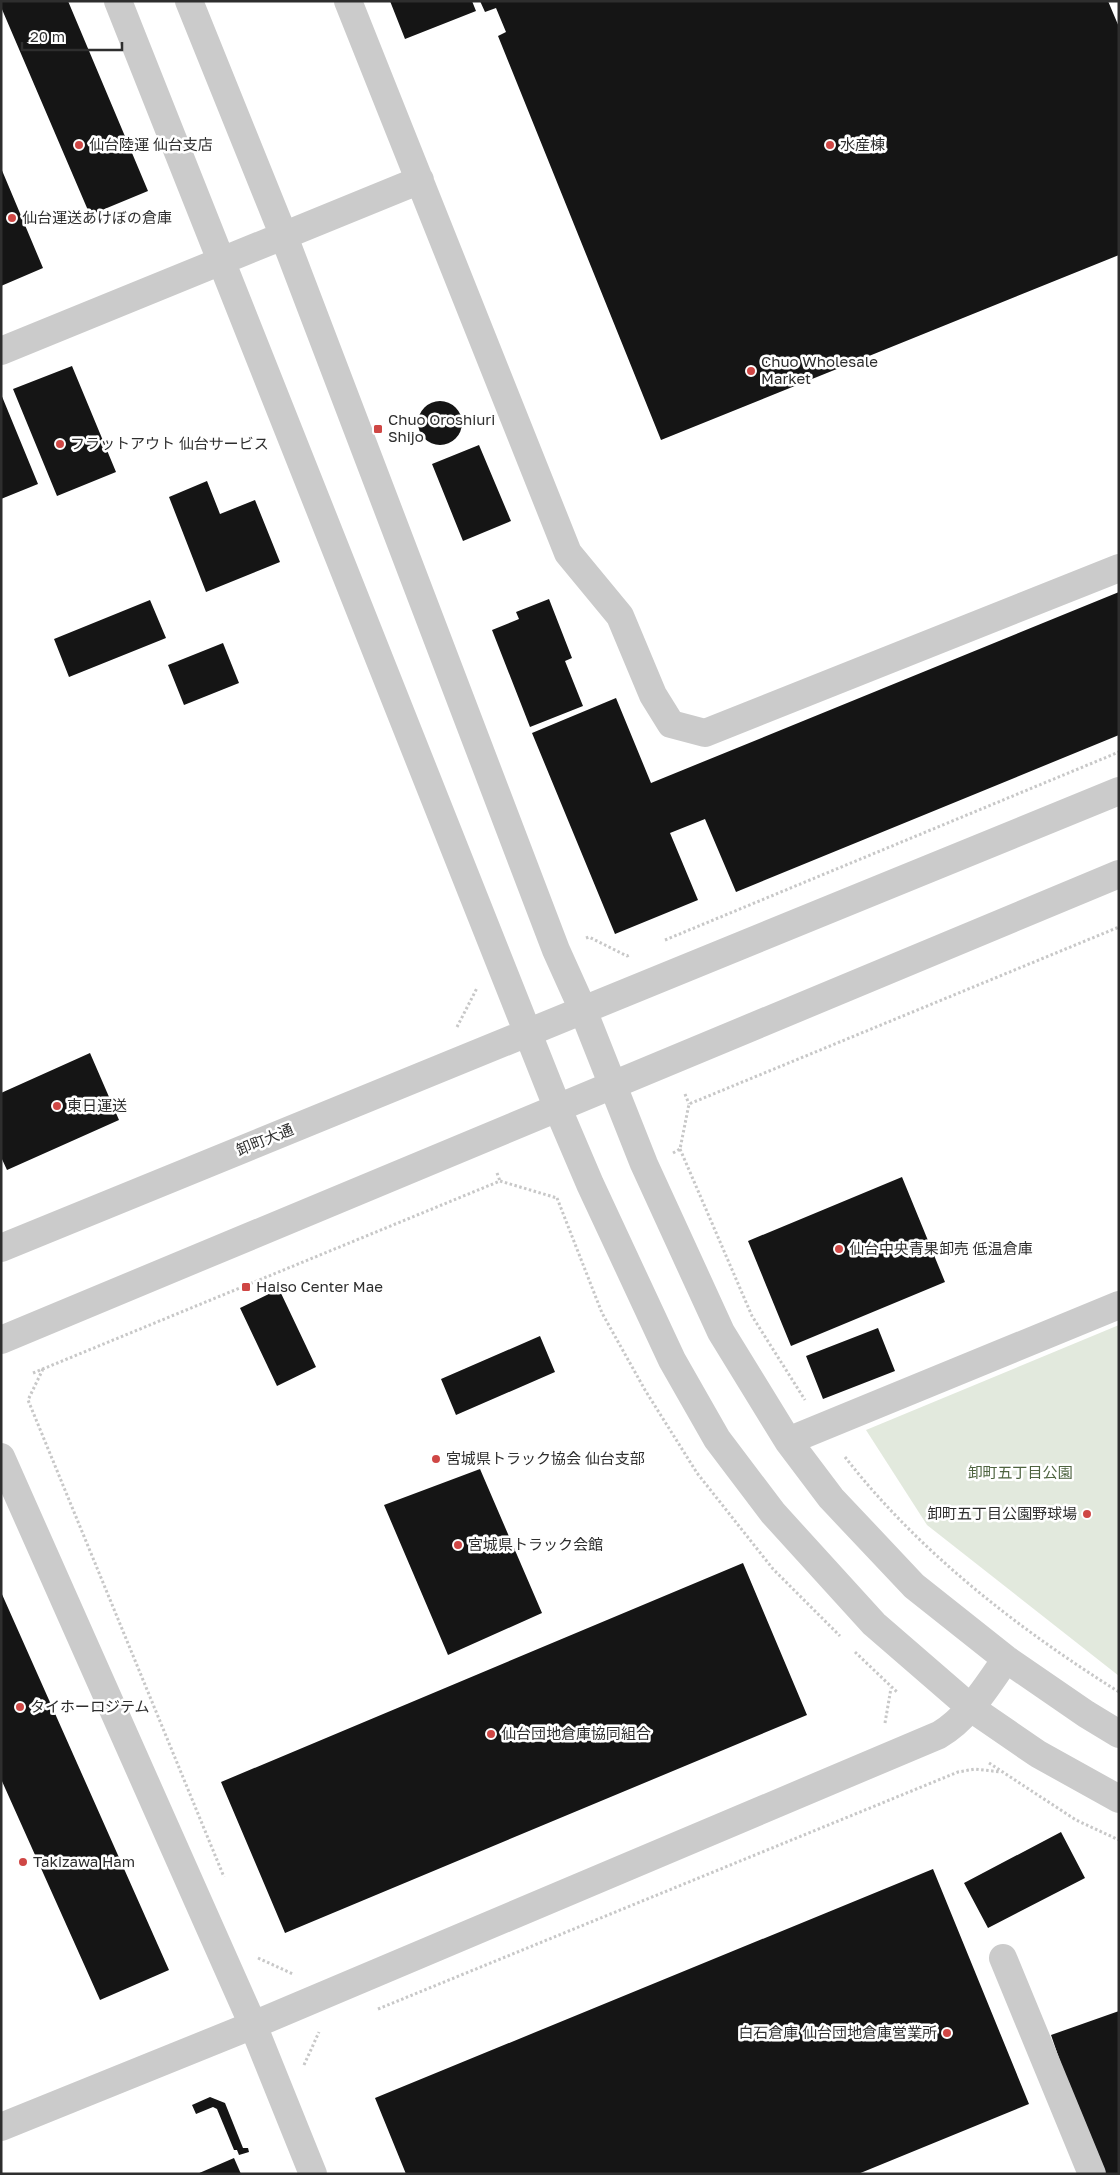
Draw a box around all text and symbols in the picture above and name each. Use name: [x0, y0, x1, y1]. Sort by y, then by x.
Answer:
scale bar: [22, 20, 122, 52]
text: 20 m: [30, 27, 65, 45]
place label: 仙台陸運 仙台支店: [89, 135, 213, 153]
place label: 水産棟: [840, 135, 885, 153]
marker: 仙台陸運 仙台支店: [73, 139, 85, 151]
marker: 水産棟: [824, 139, 836, 151]
place label: 仙台運送あけぼの倉庫: [22, 208, 172, 226]
marker: 仙台運送あけぼの倉庫: [6, 212, 18, 224]
place label: Chuo Wholesale Market: [761, 352, 878, 387]
marker: Chuo Wholesale Market: [745, 365, 757, 377]
place label: Chuo Oroshiuri Shijo: [388, 410, 495, 445]
marker: Chuo Oroshiuri Shijo: [372, 423, 384, 435]
place label: フラットアウト 仙台サービス: [70, 434, 269, 452]
marker: フラットアウト 仙台サービス: [54, 438, 66, 450]
place label: 東日運送: [67, 1096, 127, 1114]
marker: 東日運送: [51, 1100, 63, 1112]
street label: 卸町大通: [233, 1119, 296, 1159]
place label: 仙台中央青果卸売 低温倉庫: [849, 1239, 1033, 1257]
marker: 仙台中央青果卸売 低温倉庫: [833, 1243, 845, 1255]
place label: Haiso Center Mae: [256, 1277, 383, 1295]
marker: Haiso Center Mae: [240, 1281, 252, 1293]
place label: 宮城県トラック協会 仙台支部: [446, 1449, 645, 1467]
marker: 宮城県トラック協会 仙台支部: [430, 1453, 442, 1465]
park label: 卸町五丁目公園: [967, 1463, 1073, 1481]
place label: 卸町五丁目公園野球場: [927, 1504, 1077, 1522]
marker: 卸町五丁目公園野球場: [1081, 1508, 1093, 1520]
place label: 宮城県トラック会館: [468, 1535, 603, 1553]
marker: 宮城県トラック会館: [452, 1539, 464, 1551]
place label: タイホーロジテム: [30, 1697, 150, 1715]
marker: タイホーロジテム: [14, 1701, 26, 1713]
place label: 仙台団地倉庫協同組合: [501, 1724, 651, 1742]
marker: 仙台団地倉庫協同組合: [485, 1728, 497, 1740]
place label: Takizawa Ham: [33, 1852, 135, 1870]
marker: Takizawa Ham: [17, 1856, 29, 1868]
place label: 白石倉庫 仙台団地倉庫営業所: [738, 2023, 937, 2041]
marker: 白石倉庫 仙台団地倉庫営業所: [941, 2027, 953, 2039]

